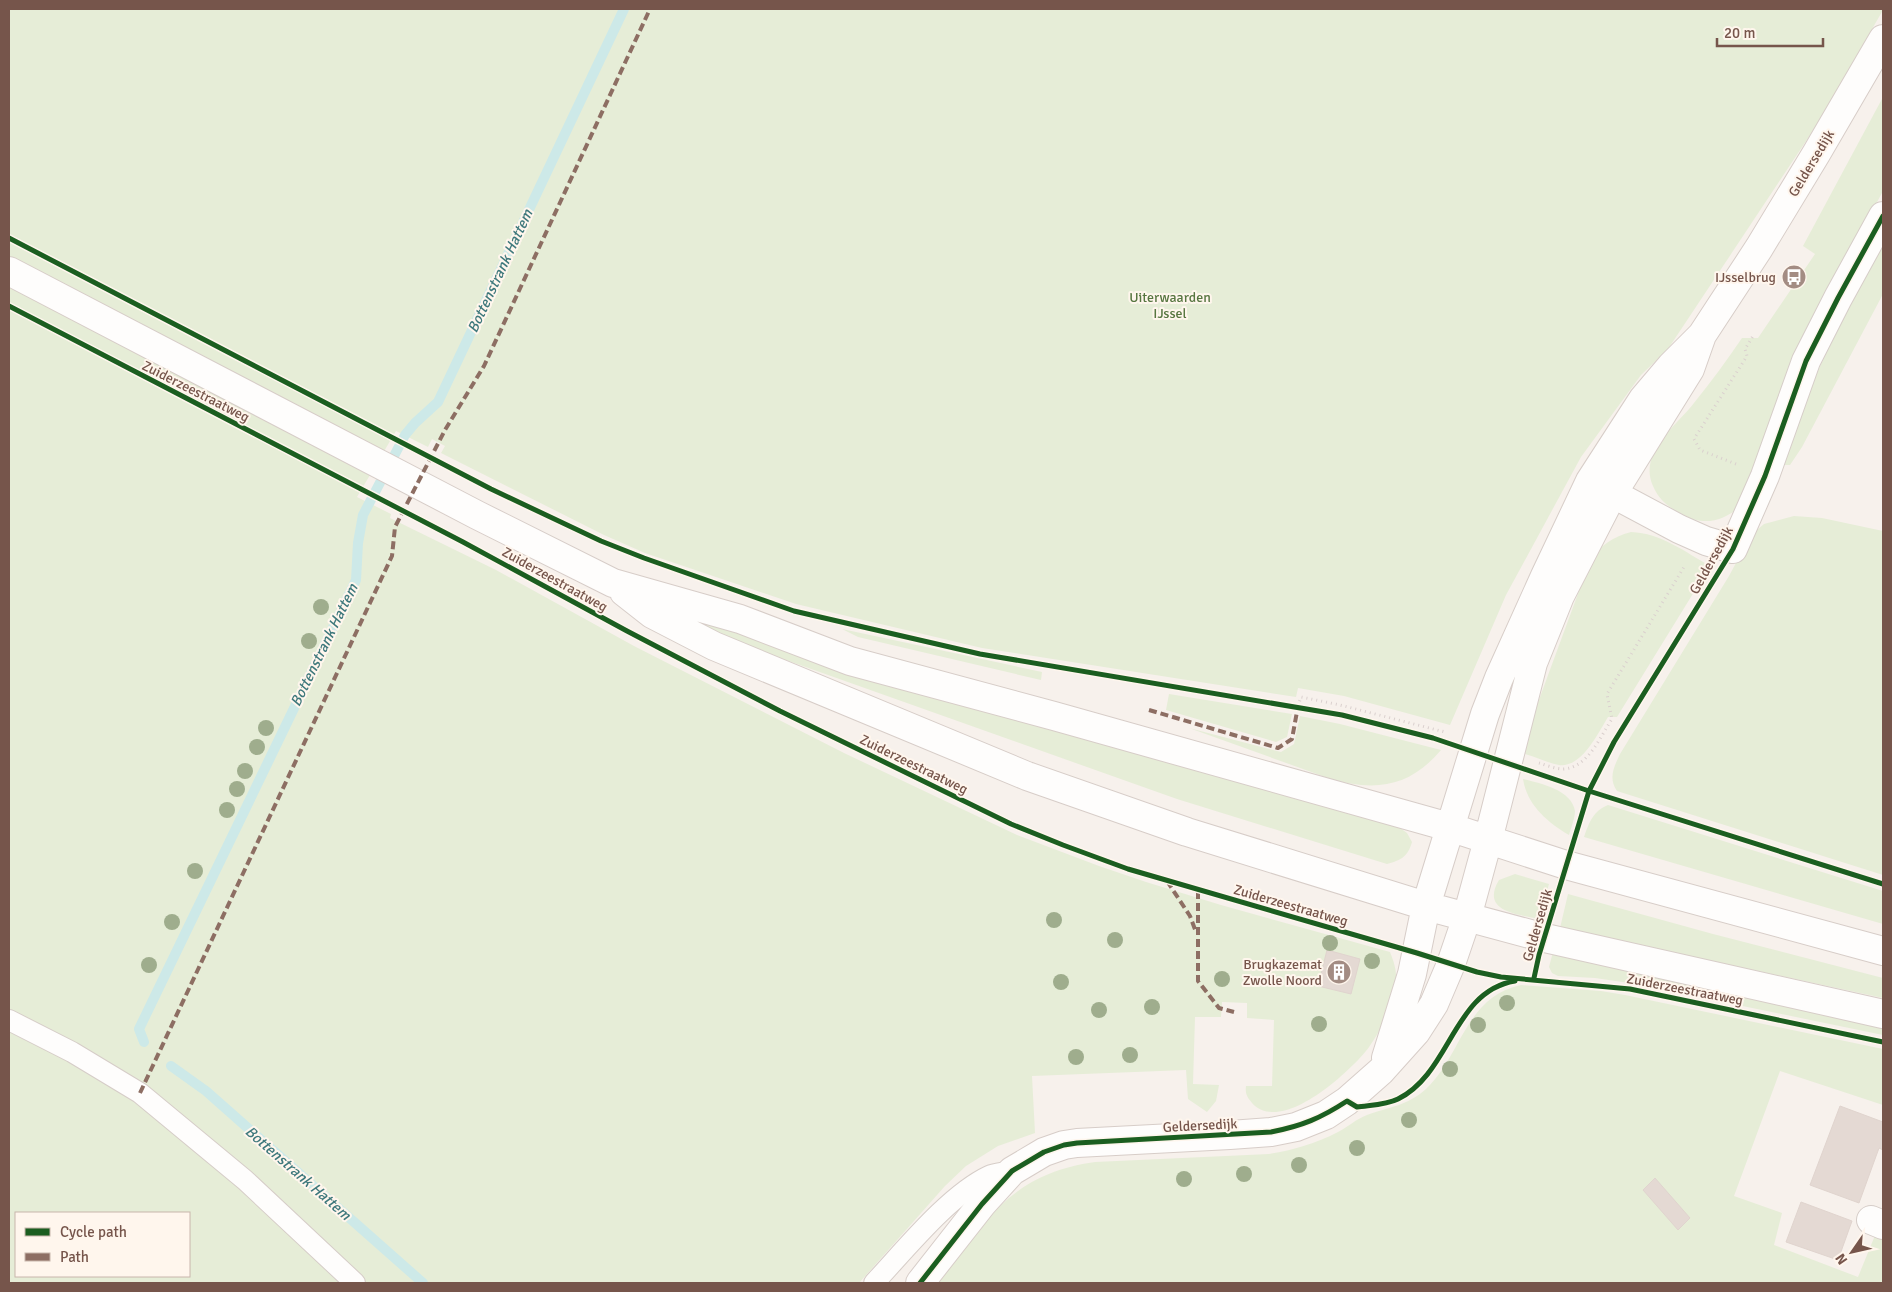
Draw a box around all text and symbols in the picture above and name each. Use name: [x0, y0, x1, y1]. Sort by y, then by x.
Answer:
scale bar: [1717, 15, 1823, 47]
text: 20 m: [1724, 24, 1755, 42]
street label: Geldersedijk: [1785, 127, 1838, 200]
water label: Bottenstrank Hattem: [464, 206, 537, 336]
bus stop icon: IJsselbrug: [1781, 264, 1807, 290]
place label: IJsselbrug: [1715, 269, 1776, 286]
park label: Uiterwaarden IJssel: [1129, 289, 1211, 322]
street label: Zuiderzeestraatweg: [139, 357, 252, 426]
street label: Geldersedijk: [1686, 523, 1737, 597]
street label: Zuiderzeestraatweg: [499, 543, 611, 616]
water label: Bottenstrank Hattem: [287, 580, 362, 709]
street label: Zuiderzeestraatweg: [857, 731, 971, 798]
street label: Zuiderzeestraatweg: [1232, 881, 1350, 930]
street label: Geldersedijk: [1519, 887, 1556, 963]
place label: Brugkazemat Zwolle Noord: [1243, 956, 1322, 989]
building icon: Brugkazemat Zwolle Noord: [1326, 959, 1352, 985]
street label: Zuiderzeestraatweg: [1625, 970, 1744, 1009]
street label: Geldersedijk: [1162, 1115, 1238, 1136]
water label: Bottenstrank Hattem: [242, 1122, 355, 1224]
legend: [15, 1212, 190, 1277]
text: Cycle path: [60, 1223, 127, 1241]
north arrow: [1827, 1227, 1877, 1277]
text: Path: [60, 1248, 89, 1266]
text: N: [1832, 1250, 1851, 1268]

